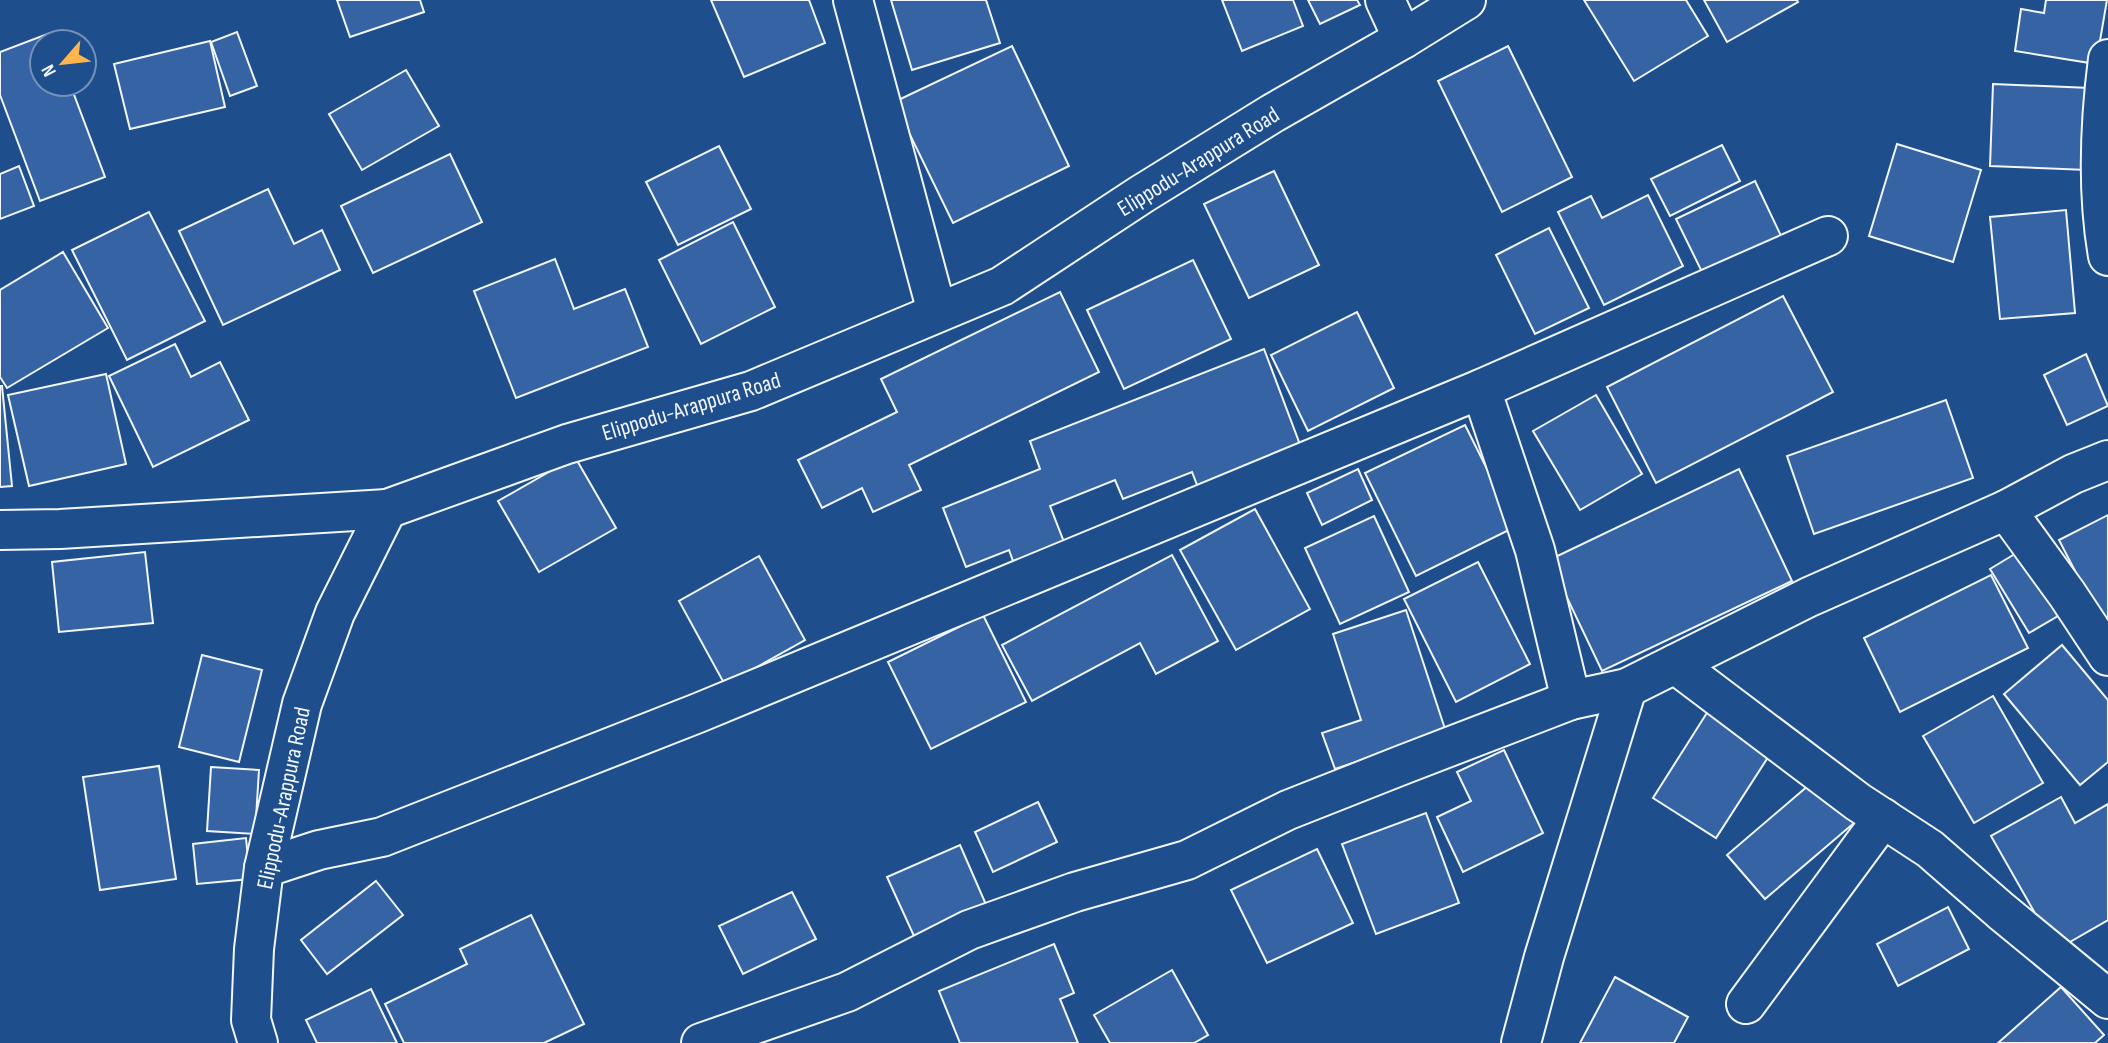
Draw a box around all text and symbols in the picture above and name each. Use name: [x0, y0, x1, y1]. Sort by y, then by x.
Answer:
north arrow: [28, 28, 98, 98]
text: N: [37, 60, 62, 80]
street label: Elippodu-Arappura Road: [1112, 101, 1285, 223]
street label: Elippodu-Arappura Road: [599, 366, 784, 447]
street label: Elippodu-Arappura Road: [251, 705, 317, 892]

